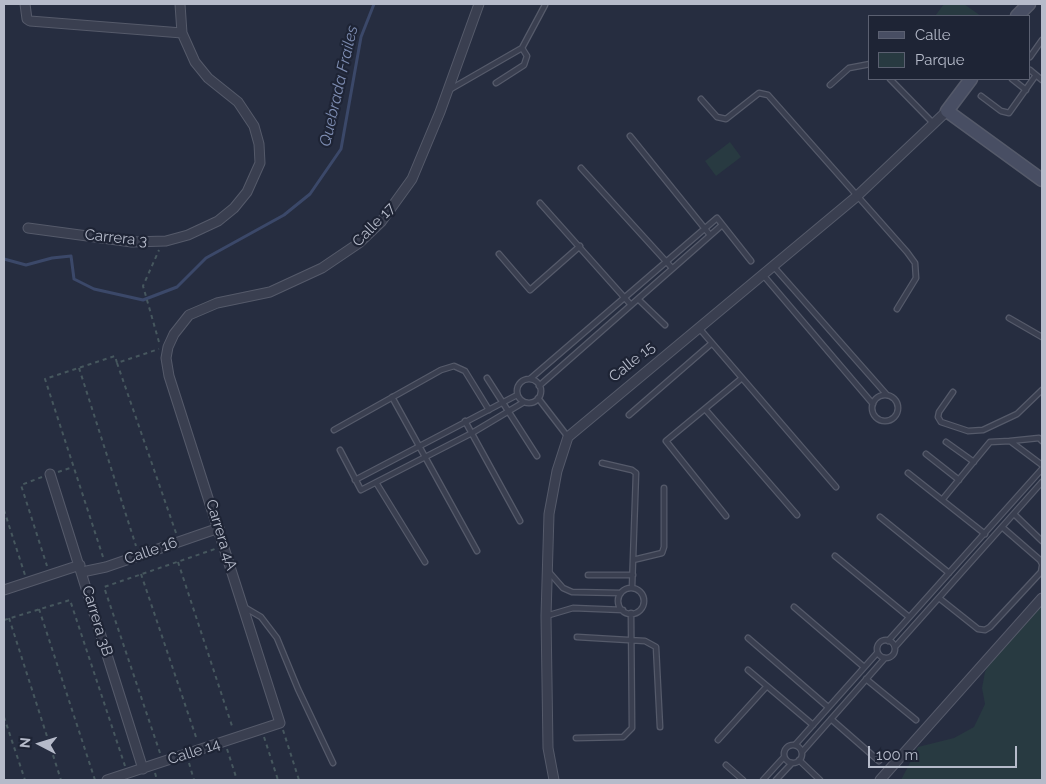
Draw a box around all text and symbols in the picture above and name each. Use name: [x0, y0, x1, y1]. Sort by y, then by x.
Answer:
legend: [868, 15, 1031, 80]
water label: Quebrada Frailes: [316, 24, 362, 148]
text: Calle: [915, 26, 950, 44]
text: Parque: [915, 51, 964, 69]
street label: Calle 17: [349, 199, 399, 251]
street label: Carrera 3: [84, 226, 148, 250]
street label: Calle 15: [605, 338, 659, 386]
street label: Carrera 4A: [202, 497, 240, 573]
street label: Calle 16: [122, 534, 180, 568]
street label: Carrera 3B: [78, 584, 116, 658]
north arrow: [15, 719, 65, 769]
street label: Calle 14: [166, 735, 222, 769]
scale bar: [871, 736, 1020, 768]
text: N: [17, 737, 33, 749]
text: 100 m: [876, 746, 918, 764]

